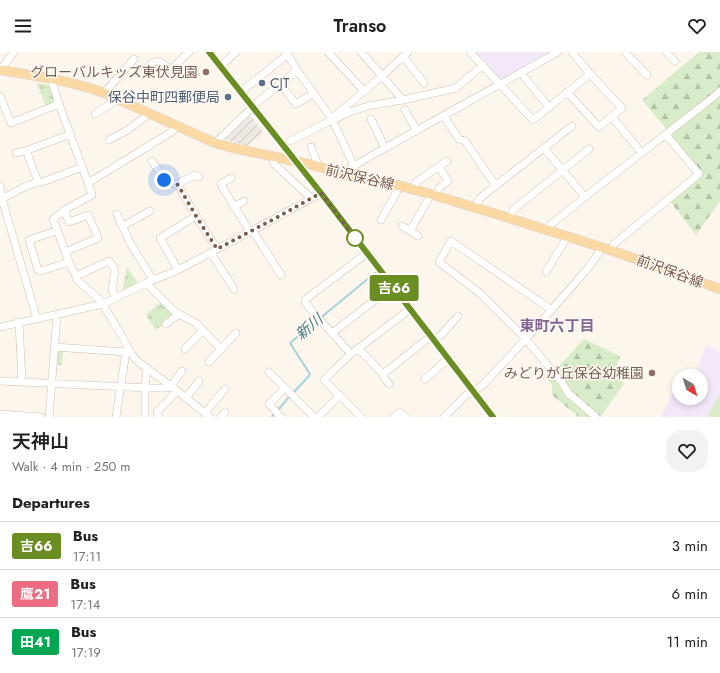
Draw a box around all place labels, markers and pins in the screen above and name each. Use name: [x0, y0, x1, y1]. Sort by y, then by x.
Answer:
place label: グローバルキッズ東伏見園: [30, 62, 198, 82]
marker: グローバルキッズ東伏見園: [201, 67, 211, 77]
place label: CJT: [270, 73, 290, 93]
marker: CJT: [257, 78, 267, 88]
place label: 保谷中町四郵便局: [108, 87, 220, 107]
marker: 保谷中町四郵便局: [223, 92, 233, 102]
unlabelled marker: [346, 229, 364, 247]
place label: みどりが丘保谷幼稚園: [504, 363, 644, 383]
marker: みどりが丘保谷幼稚園: [647, 368, 657, 378]

